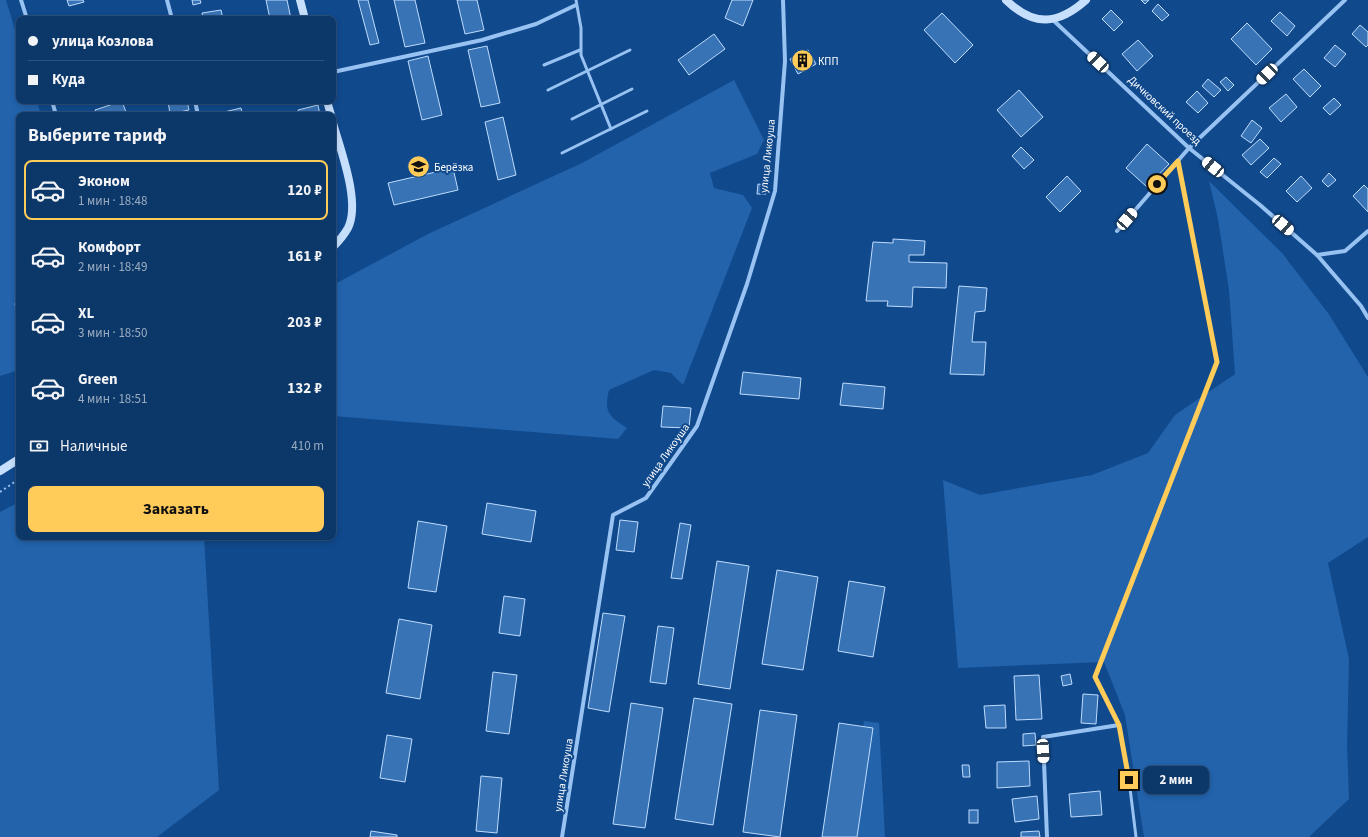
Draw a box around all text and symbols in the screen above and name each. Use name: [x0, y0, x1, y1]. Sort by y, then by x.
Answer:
text: улица Козлова: [52, 31, 154, 52]
building icon: КПП: [790, 48, 816, 74]
car: [1085, 49, 1111, 75]
place label: КПП: [818, 54, 839, 69]
car: [1254, 61, 1280, 87]
text: Куда: [52, 69, 85, 90]
street label: Дичковский проезд: [1125, 72, 1205, 148]
street label: улица Ликоуша: [756, 118, 779, 194]
text: Выберите тариф: [28, 123, 167, 148]
school or university icon: Берёзка: [406, 154, 432, 180]
car: [1200, 155, 1226, 179]
place label: Берёзка: [434, 160, 473, 175]
text: Эконом: [78, 171, 130, 192]
icon: car: [30, 172, 66, 208]
route start: [1148, 175, 1166, 193]
text: 120 ₽: [287, 180, 322, 201]
text: 1 мин · 18:48: [78, 192, 147, 210]
car: [1115, 206, 1139, 232]
car: [1270, 213, 1296, 237]
text: Комфорт: [78, 237, 141, 258]
icon: car: [30, 238, 66, 274]
text: 161 ₽: [287, 246, 322, 267]
text: 2 мин · 18:49: [78, 258, 147, 276]
text: XL: [78, 303, 94, 324]
icon: car: [30, 304, 66, 340]
text: 203 ₽: [287, 312, 322, 333]
text: 3 мин · 18:50: [78, 324, 147, 342]
text: Green: [78, 369, 118, 390]
icon: car: [30, 370, 66, 406]
text: 132 ₽: [287, 378, 322, 399]
text: 4 мин · 18:51: [78, 390, 147, 408]
street label: улица Ликоуша: [638, 421, 693, 490]
icon: cash: [28, 435, 50, 457]
text: Наличные: [60, 436, 127, 457]
text: 410 m: [291, 437, 324, 455]
button: Заказать: [28, 486, 324, 532]
street label: улица Ликоуша: [550, 737, 577, 813]
car: [1036, 739, 1050, 763]
callout: 2 мин: [1143, 766, 1209, 794]
route end: [1120, 771, 1138, 789]
text: 2 мин: [1159, 771, 1193, 789]

